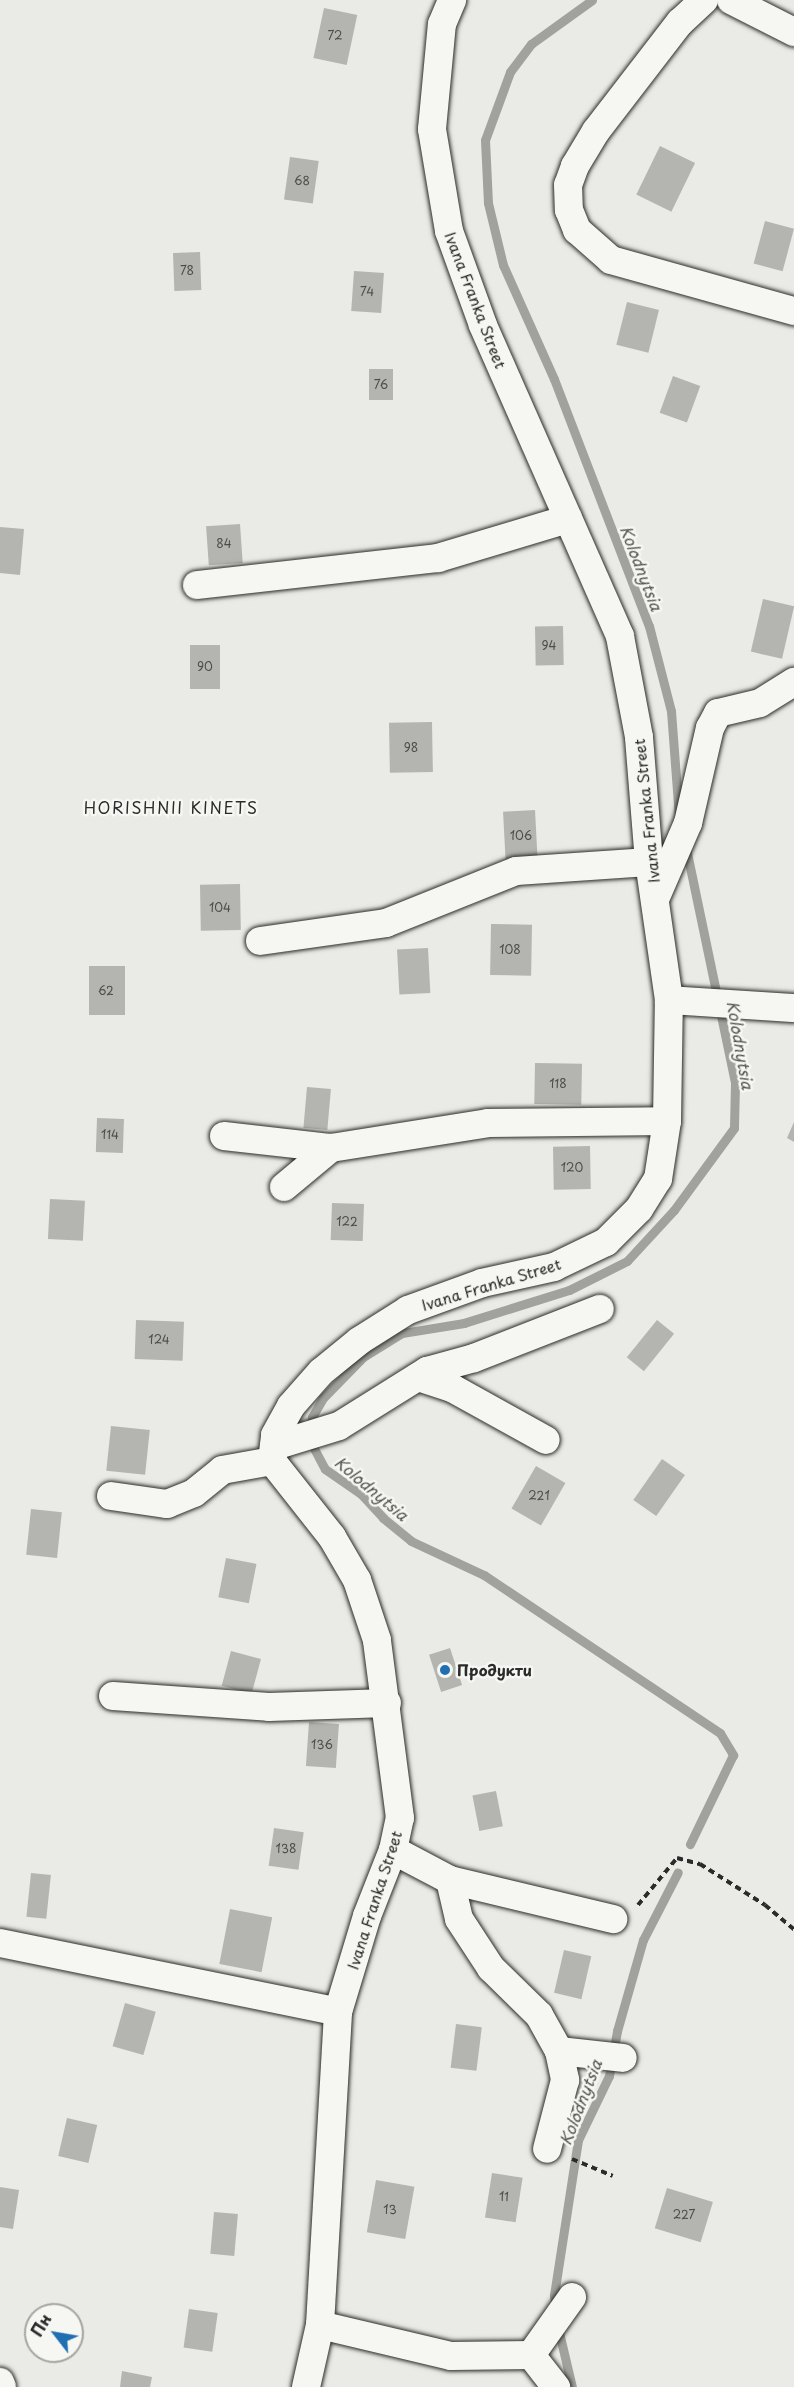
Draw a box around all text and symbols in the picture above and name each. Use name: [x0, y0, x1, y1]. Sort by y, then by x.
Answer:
house number: 72: [327, 29, 343, 43]
house number: 68: [294, 174, 310, 188]
street label: Ivana Franka Street: [441, 229, 511, 371]
house number: 78: [180, 264, 194, 278]
house number: 74: [360, 285, 374, 299]
house number: 76: [374, 378, 388, 392]
water label: Kolodnytsia: [617, 523, 667, 613]
house number: 84: [216, 537, 232, 551]
house number: 94: [542, 639, 556, 653]
house number: 90: [197, 660, 213, 674]
street label: Ivana Franka Street: [629, 738, 663, 884]
house number: 98: [404, 741, 418, 755]
district label: HORISHNII KINETS: [84, 797, 258, 817]
house number: 106: [510, 829, 532, 843]
house number: 104: [209, 901, 231, 915]
house number: 108: [499, 943, 521, 957]
house number: 62: [98, 984, 114, 998]
water label: Kolodnytsia: [724, 999, 758, 1091]
house number: 118: [549, 1077, 567, 1091]
house number: 114: [101, 1128, 119, 1142]
house number: 120: [561, 1161, 583, 1175]
house number: 122: [336, 1215, 358, 1229]
street label: Ivana Franka Street: [419, 1254, 563, 1314]
house number: 124: [148, 1333, 170, 1347]
water label: Kolodnytsia: [331, 1452, 413, 1524]
house number: 221: [528, 1489, 550, 1503]
place label: Продукти: [457, 1661, 532, 1679]
marker: Продукти: [438, 1663, 452, 1677]
house number: 136: [311, 1738, 333, 1752]
street label: Ivana Franka Street: [343, 1828, 405, 1972]
house number: 138: [276, 1842, 296, 1856]
water label: Kolodnytsia: [555, 2057, 605, 2147]
house number: 11: [499, 2190, 509, 2204]
house number: 13: [383, 2203, 397, 2217]
house number: 227: [673, 2208, 695, 2222]
north arrow: [24, 2303, 84, 2363]
text: Пн: [24, 2309, 57, 2341]

